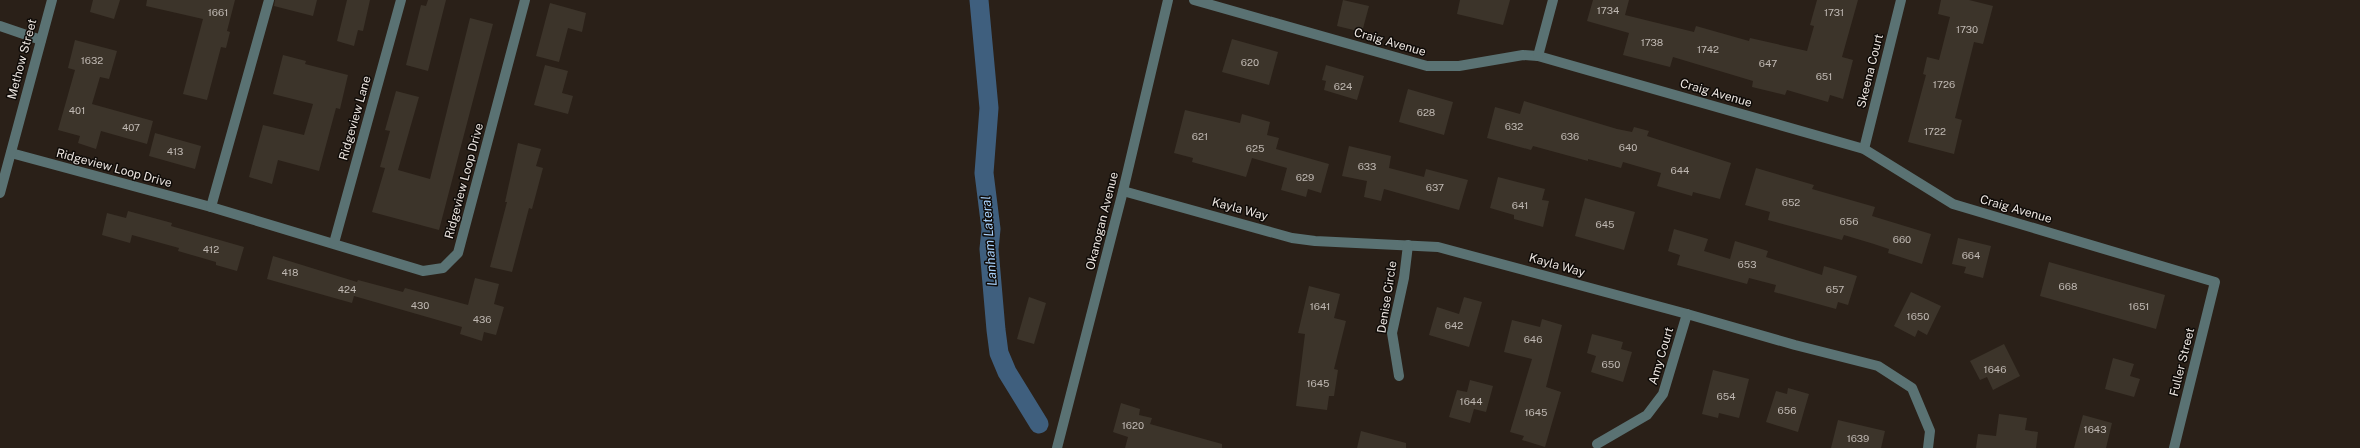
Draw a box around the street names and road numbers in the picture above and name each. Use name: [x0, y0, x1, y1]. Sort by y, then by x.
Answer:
street label: Methow Street: [5, 17, 40, 101]
street label: Craig Avenue: [1353, 25, 1428, 59]
street label: Skeena Court: [1854, 32, 1886, 109]
street label: Ridgeview Lane: [336, 74, 374, 162]
street label: Craig Avenue: [1679, 76, 1754, 110]
street label: Ridgeview Loop Drive: [442, 122, 486, 240]
street label: Ridgeview Loop Drive: [55, 146, 173, 190]
street label: Okanogan Avenue: [1083, 170, 1121, 271]
street label: Craig Avenue: [1979, 192, 2054, 226]
street label: Kayla Way: [1210, 195, 1270, 223]
street label: Kayla Way: [1527, 250, 1587, 280]
street label: Denise Circle: [1374, 260, 1400, 334]
street label: Amy Court: [1646, 325, 1676, 386]
street label: Fuller Street: [2167, 326, 2197, 398]

